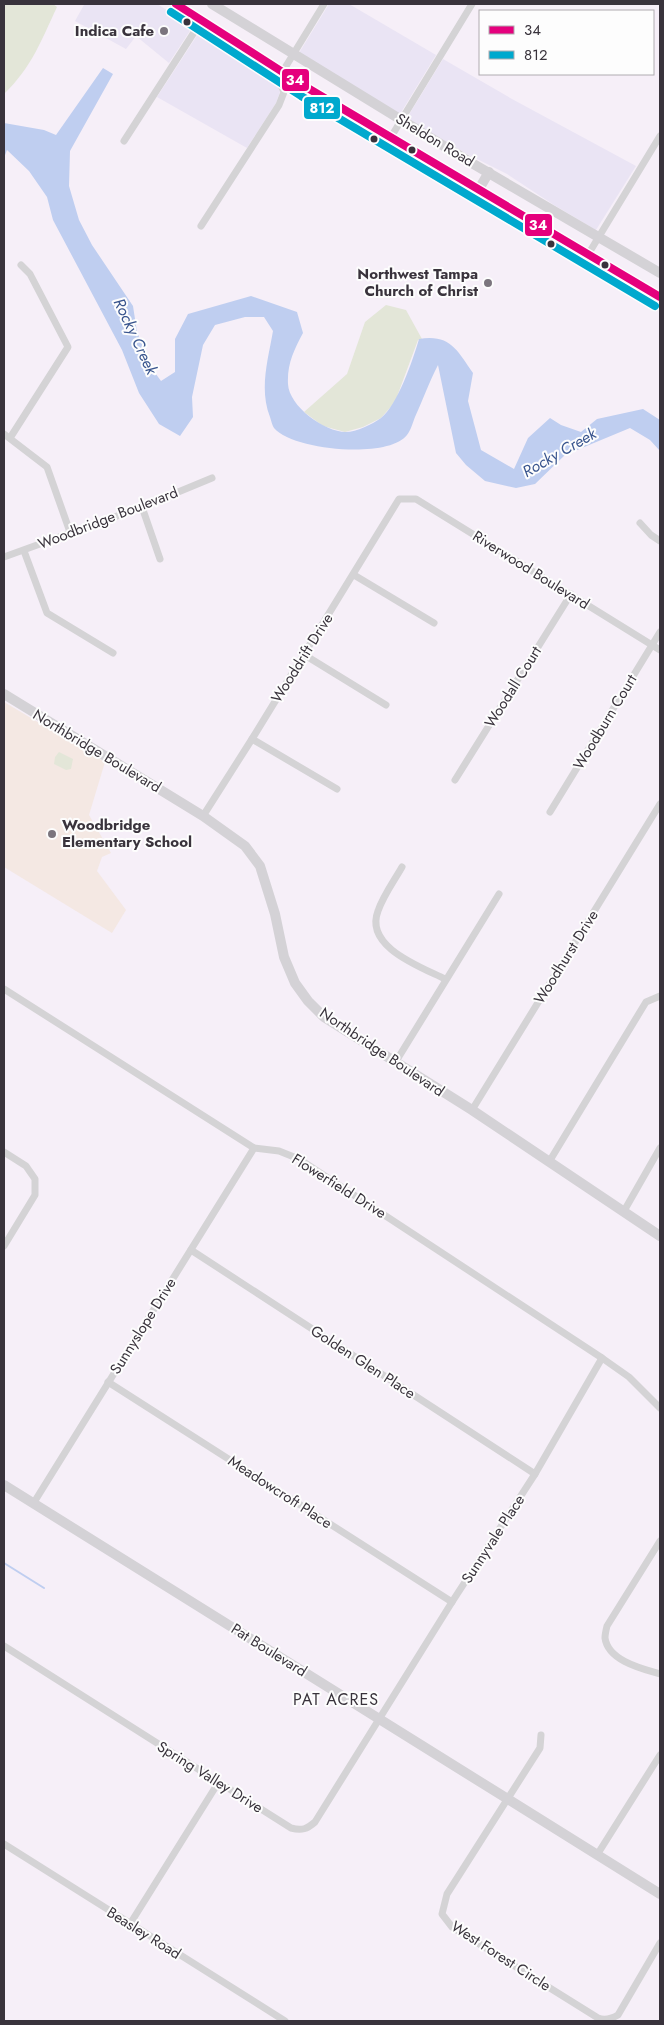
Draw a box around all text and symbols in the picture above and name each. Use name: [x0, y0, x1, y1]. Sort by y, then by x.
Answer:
legend: [479, 10, 654, 75]
unlabelled marker: [182, 17, 192, 27]
text: 34: [524, 19, 541, 41]
place label: Indica Cafe: [75, 20, 154, 42]
marker: Indica Cafe: [158, 25, 170, 37]
text: 812: [524, 44, 547, 66]
line badge: 34: [281, 68, 310, 92]
text: 34: [286, 70, 304, 90]
line badge: 812: [303, 96, 341, 120]
text: 812: [309, 98, 335, 118]
street label: Sheldon Road: [391, 108, 479, 172]
unlabelled marker: [369, 134, 379, 144]
unlabelled marker: [407, 145, 417, 155]
line badge: 34: [524, 213, 553, 237]
text: 34: [529, 215, 547, 235]
unlabelled marker: [546, 239, 556, 249]
unlabelled marker: [600, 260, 610, 270]
place label: Northwest Tampa Church of Christ: [357, 263, 478, 302]
marker: Northwest Tampa Church of Christ: [482, 277, 494, 289]
water label: Rocky Creek: [108, 294, 164, 379]
water label: Rocky Creek: [518, 421, 601, 483]
street label: Woodbridge Boulevard: [35, 481, 181, 555]
street label: Riverwood Boulevard: [468, 525, 594, 615]
street label: Wooddrift Drive: [266, 609, 338, 707]
street label: Woodall Court: [479, 642, 547, 732]
street label: Woodburn Court: [568, 670, 642, 774]
street label: Northbridge Boulevard: [29, 704, 165, 798]
place label: Woodbridge Elementary School: [62, 814, 192, 853]
marker: Woodbridge Elementary School: [46, 828, 58, 840]
street label: Woodhurst Drive: [528, 906, 604, 1008]
street label: Northbridge Boulevard: [315, 1002, 449, 1102]
street label: Flowerfield Drive: [288, 1148, 391, 1224]
street label: Sunnyslope Drive: [104, 1273, 182, 1379]
street label: Golden Glen Place: [306, 1320, 420, 1404]
street label: Meadowcroft Place: [224, 1450, 337, 1534]
street label: Sunnyvale Place: [456, 1490, 530, 1588]
street label: Pat Boulevard: [227, 1618, 311, 1682]
district label: PAT ACRES: [293, 1688, 379, 1711]
street label: Spring Valley Drive: [153, 1736, 267, 1819]
street label: Beasley Road: [103, 1901, 185, 1965]
street label: West Forest Circle: [447, 1915, 555, 1997]

